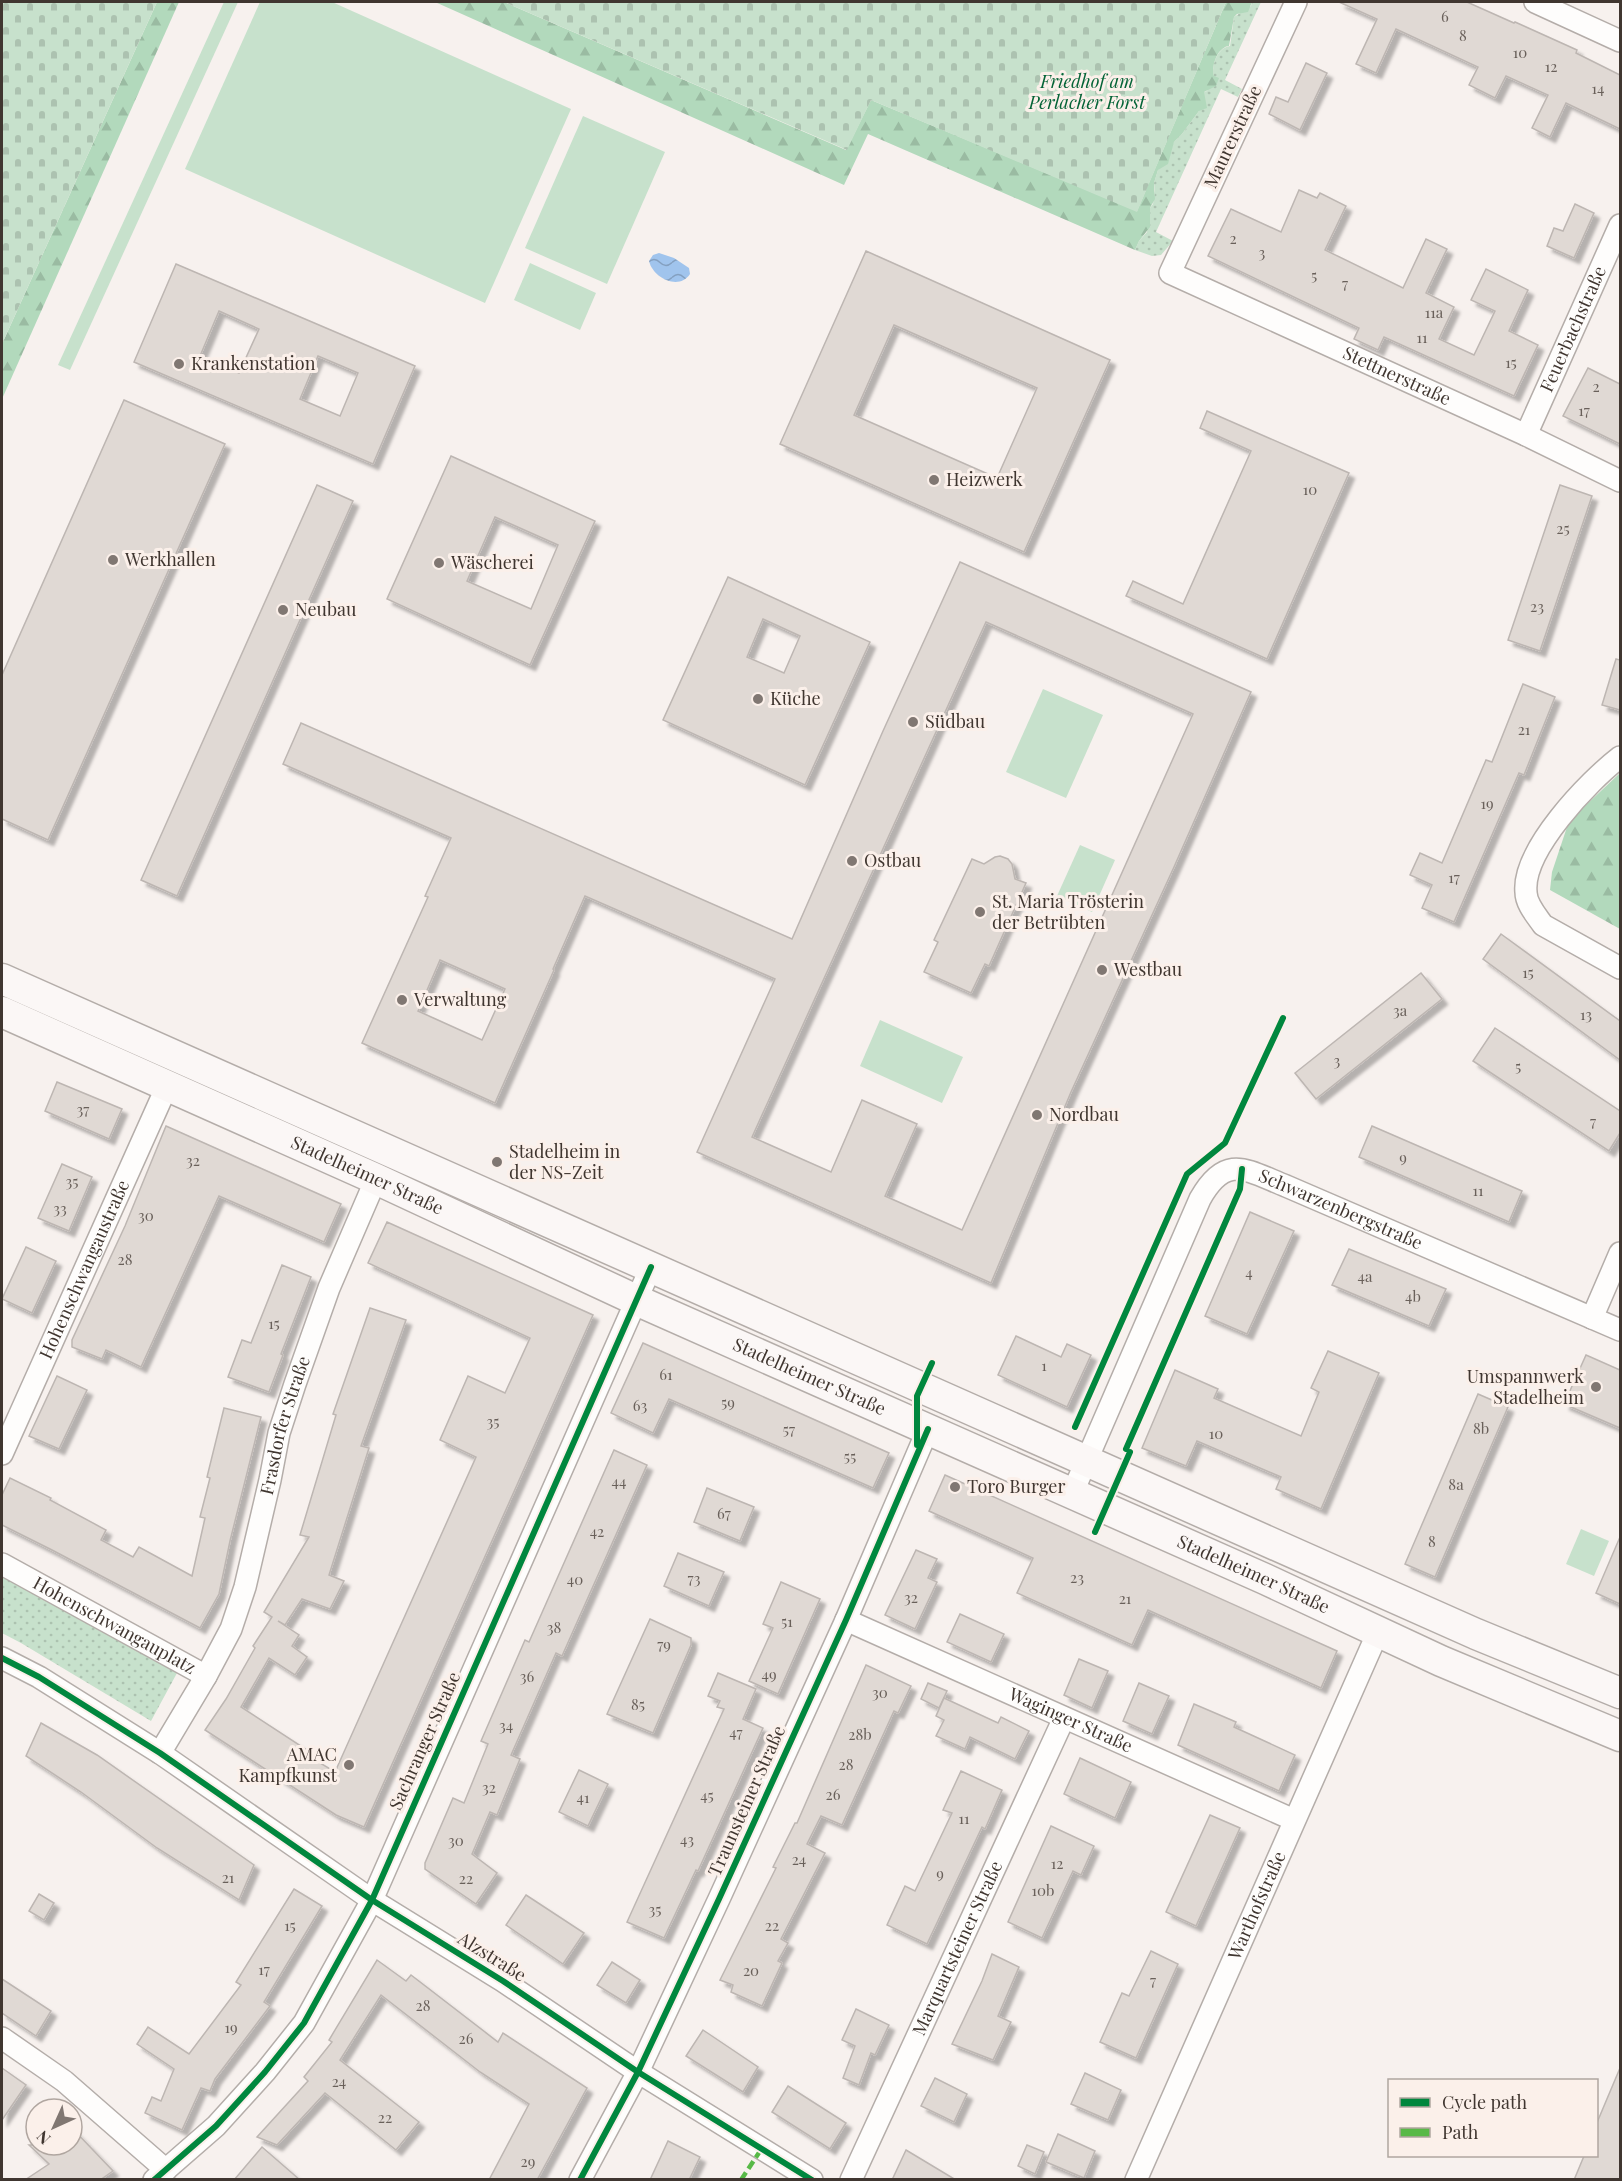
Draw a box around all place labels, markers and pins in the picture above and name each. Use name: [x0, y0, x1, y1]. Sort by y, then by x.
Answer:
place label: Krankenstation: [191, 351, 316, 375]
marker: Krankenstation: [172, 357, 186, 371]
place label: Heizwerk: [946, 467, 1023, 491]
marker: Heizwerk: [927, 473, 941, 487]
place label: Werkhallen: [124, 547, 216, 571]
place label: Wäscherei: [450, 550, 534, 574]
marker: Werkhallen: [106, 553, 120, 567]
marker: Wäscherei: [432, 556, 446, 570]
place label: Neubau: [295, 597, 357, 621]
marker: Neubau: [276, 603, 290, 617]
place label: Küche: [770, 686, 821, 710]
marker: Küche: [751, 692, 765, 706]
place label: Südbau: [925, 709, 986, 733]
marker: Südbau: [906, 715, 920, 729]
place label: Ostbau: [864, 848, 922, 872]
marker: Ostbau: [845, 854, 859, 868]
place label: St. Maria Trösterin der Betrübten: [992, 889, 1144, 934]
marker: St. Maria Trösterin der Betrübten: [973, 905, 987, 919]
place label: Westbau: [1113, 957, 1183, 981]
marker: Westbau: [1095, 963, 1109, 977]
place label: Verwaltung: [413, 987, 507, 1011]
marker: Verwaltung: [395, 993, 409, 1007]
place label: Nordbau: [1049, 1102, 1119, 1126]
marker: Nordbau: [1030, 1108, 1044, 1122]
place label: Stadelheim in der NS-Zeit: [509, 1139, 620, 1184]
marker: Stadelheim in der NS-Zeit: [490, 1155, 504, 1169]
place label: Umspannwerk Stadelheim: [1467, 1364, 1584, 1409]
marker: Umspannwerk Stadelheim: [1589, 1380, 1603, 1394]
place label: Toro Burger: [967, 1474, 1065, 1498]
marker: Toro Burger: [948, 1480, 962, 1494]
place label: AMAC Kampfkunst: [239, 1742, 338, 1787]
marker: AMAC Kampfkunst: [342, 1758, 356, 1772]

